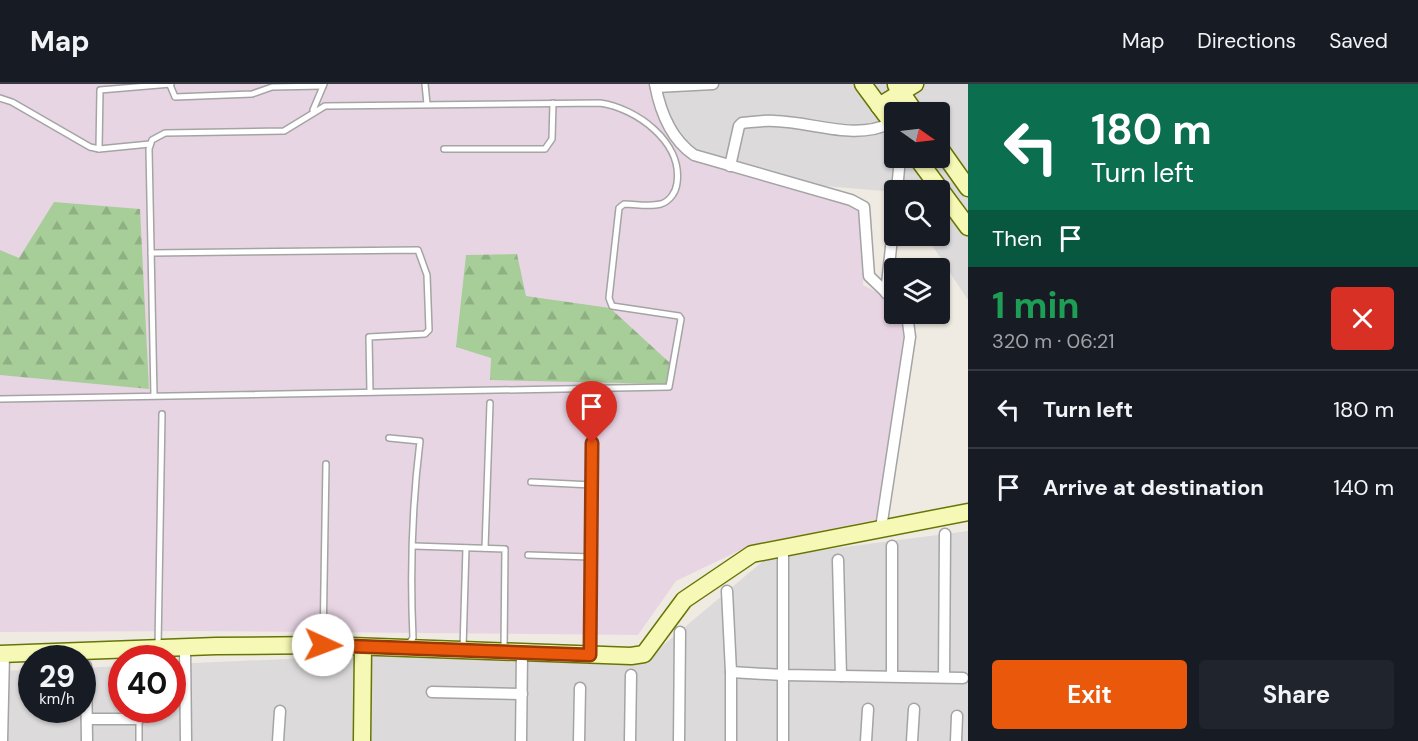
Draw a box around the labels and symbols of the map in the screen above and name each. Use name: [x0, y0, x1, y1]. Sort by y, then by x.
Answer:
north arrow: [884, 102, 950, 168]
pin: [566, 381, 617, 443]
position arrow: [291, 613, 355, 677]
speed limit sign: 40: [108, 645, 186, 723]

